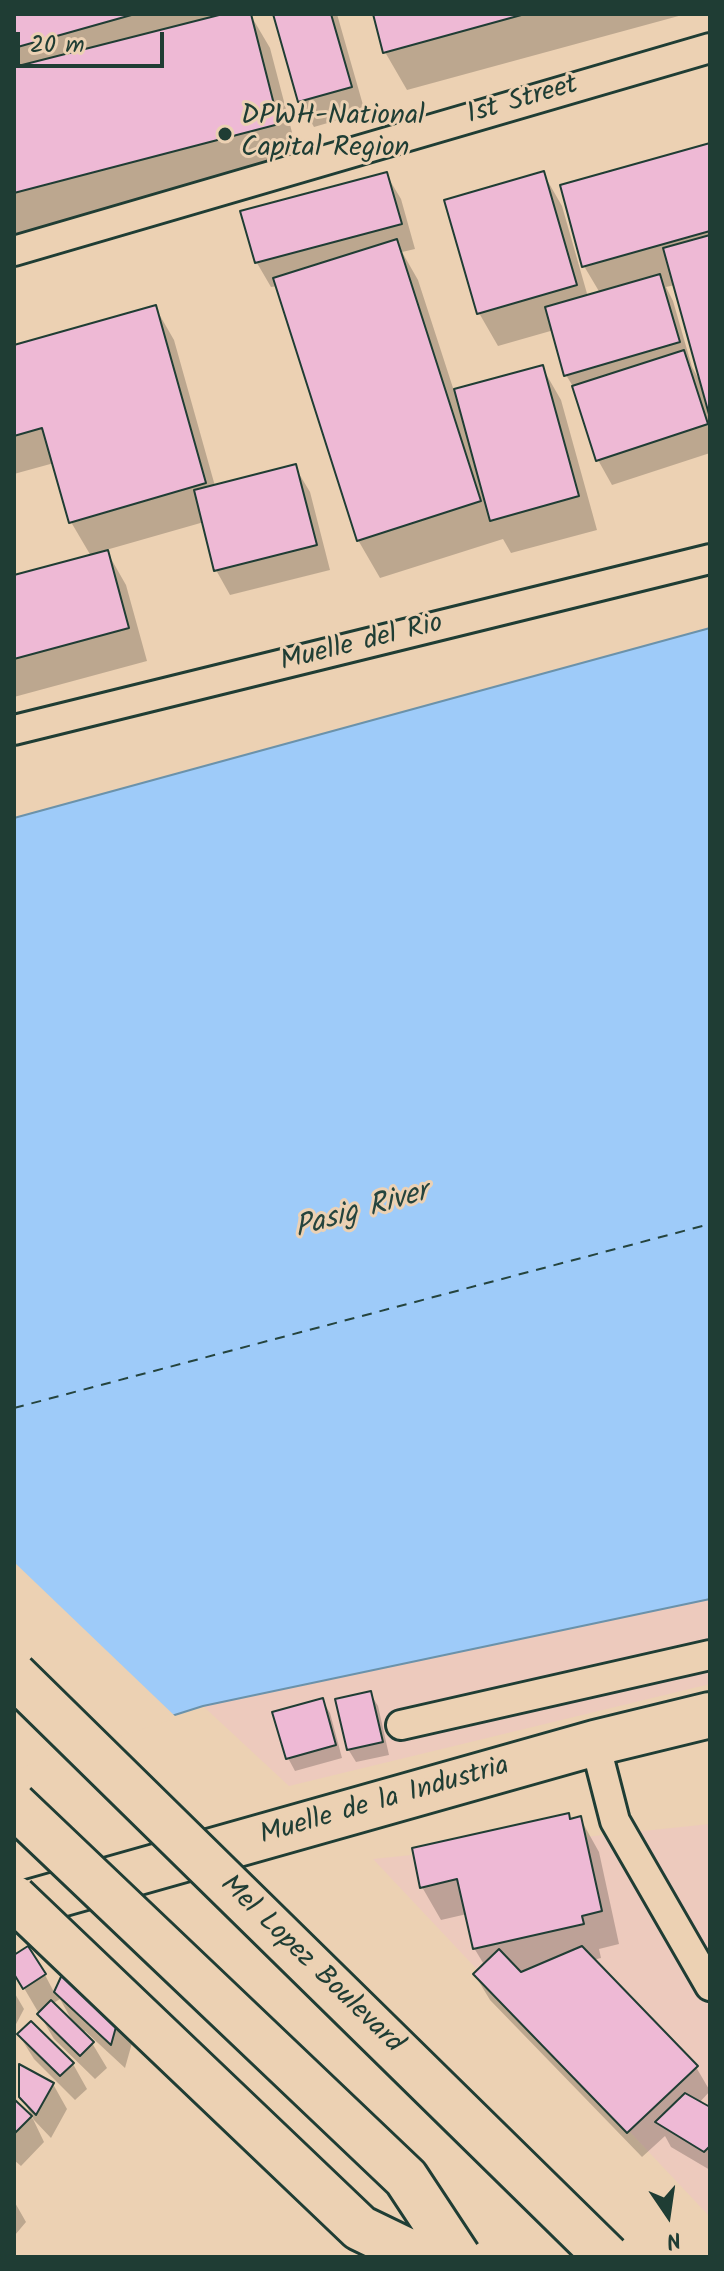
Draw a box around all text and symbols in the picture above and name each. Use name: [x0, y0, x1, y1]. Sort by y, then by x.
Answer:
scale bar: [20, 16, 168, 66]
text: 20 m: [30, 26, 85, 65]
street label: 1st Street: [464, 70, 582, 134]
place label: DPWH-National Capital Region: [241, 101, 425, 167]
marker: DPWH-National Capital Region: [216, 125, 234, 143]
street label: Muelle del Rio: [277, 609, 447, 681]
water label: Pasig River: [291, 1177, 433, 1249]
street label: Muelle de la Industria: [257, 1751, 513, 1855]
street label: Mel Lopez Boulevard: [211, 1870, 409, 2062]
north arrow: [628, 2175, 708, 2255]
text: N: [663, 2220, 684, 2257]

